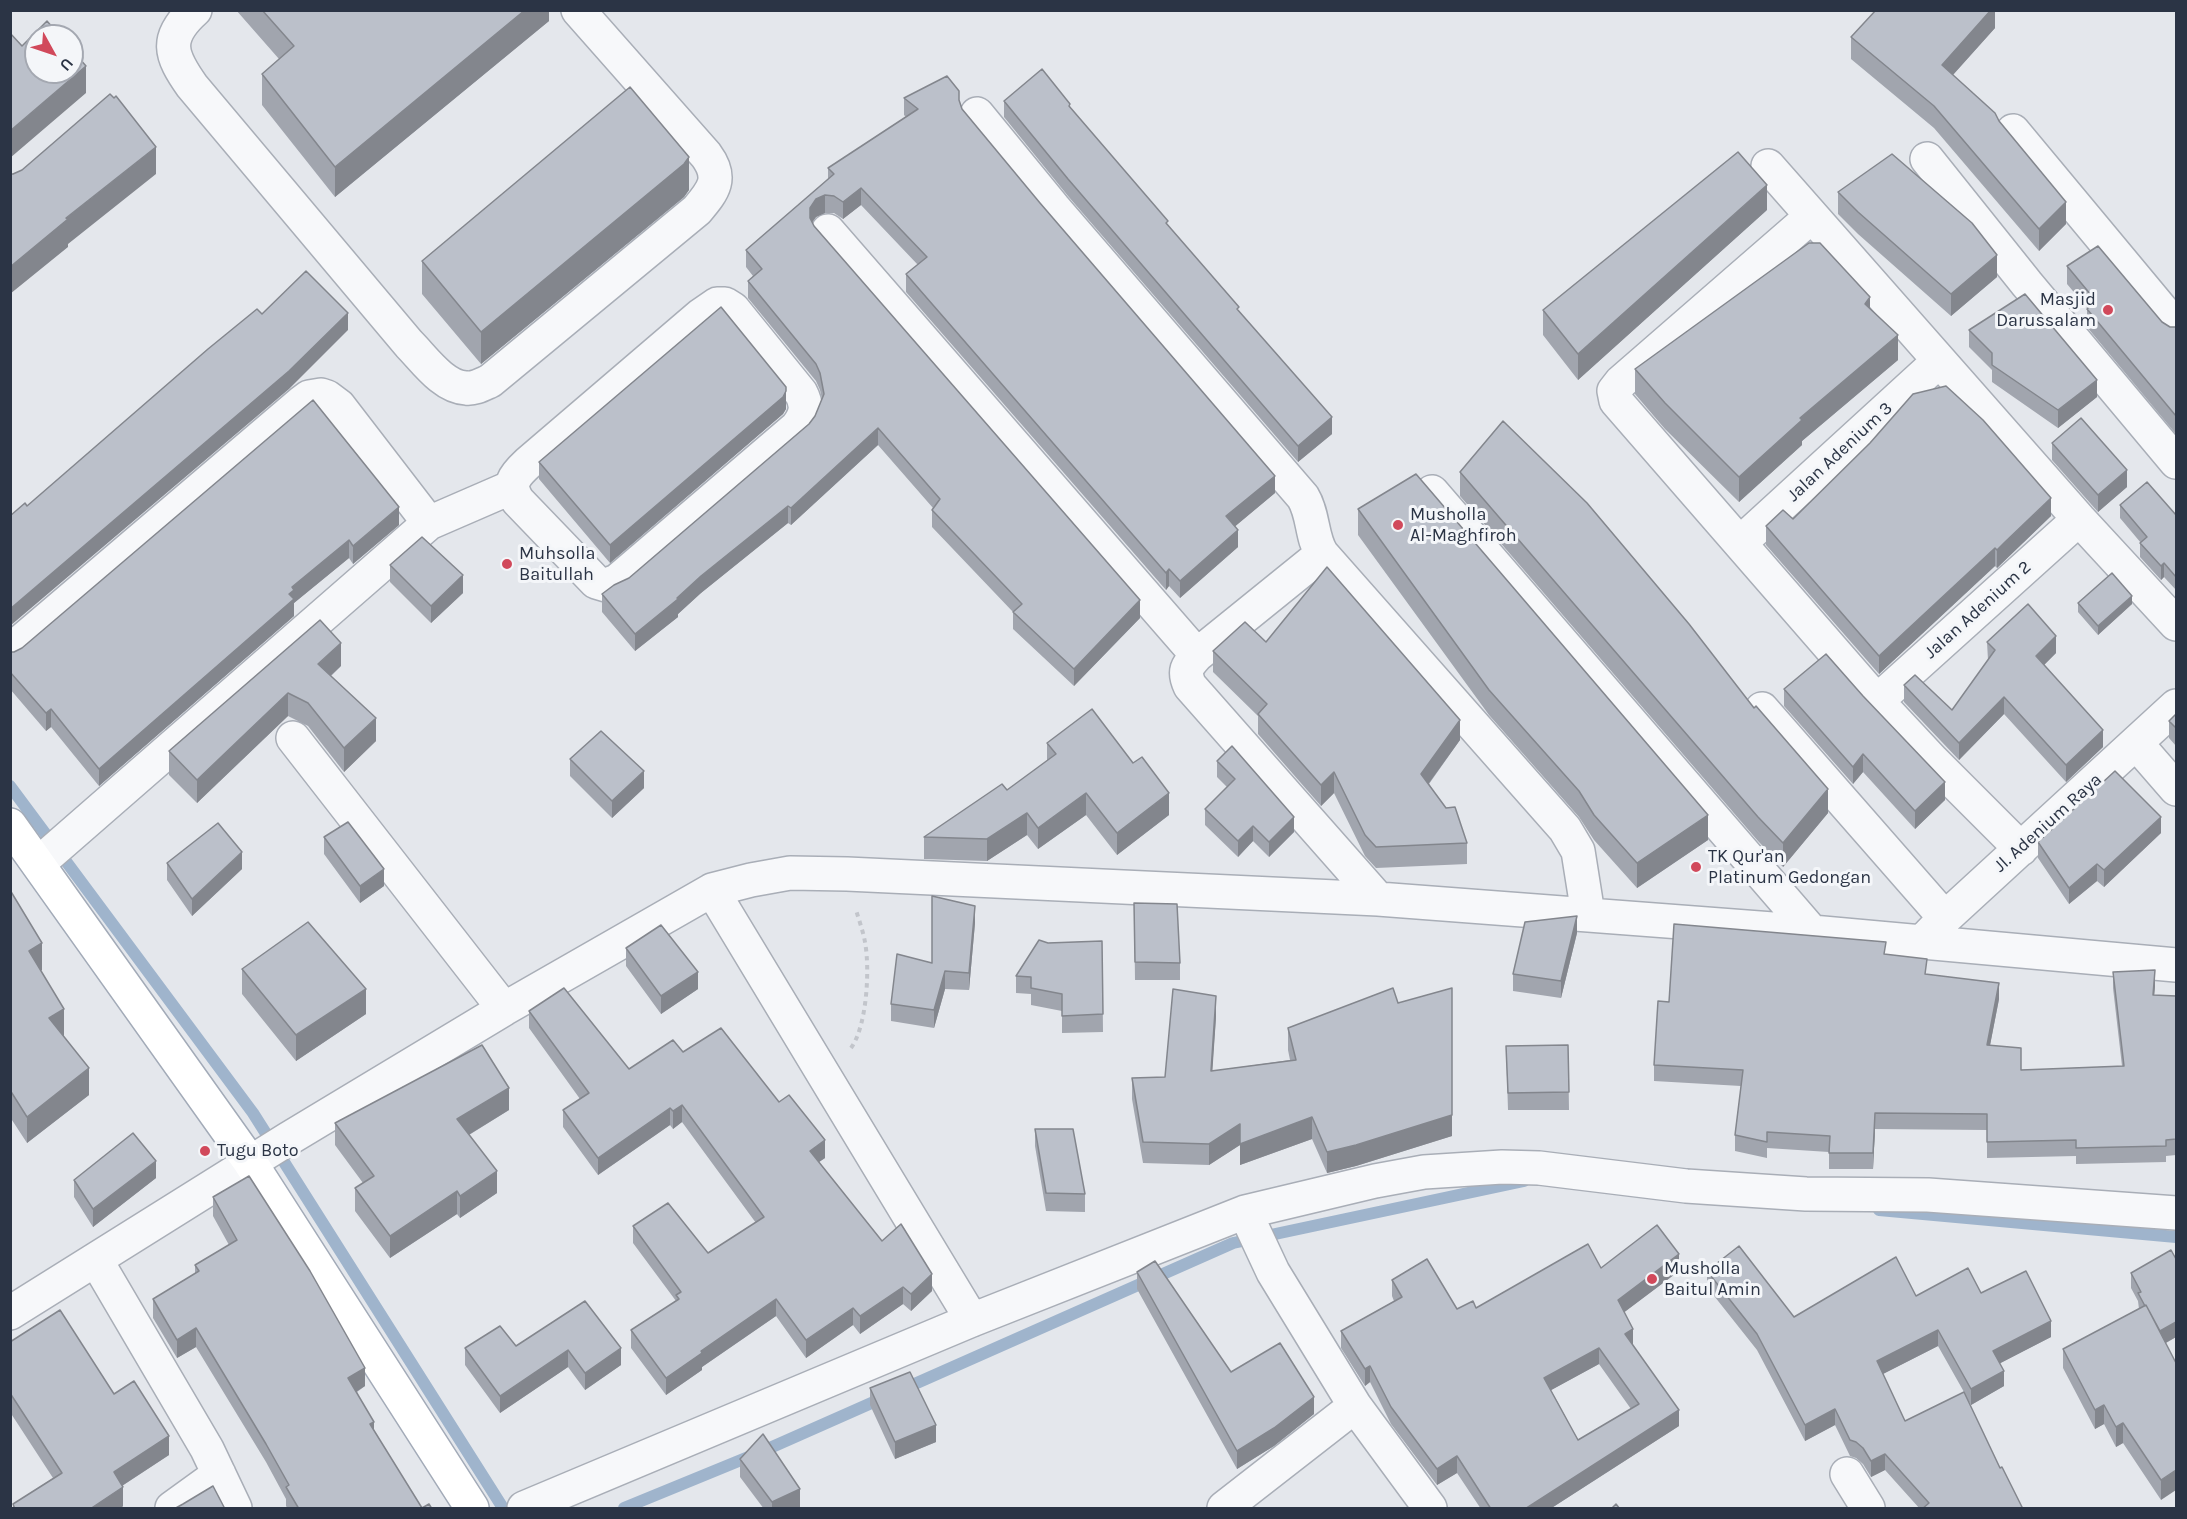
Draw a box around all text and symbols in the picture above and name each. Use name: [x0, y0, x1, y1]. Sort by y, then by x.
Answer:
north arrow: [24, 24, 84, 84]
text: U: [56, 54, 77, 75]
place label: Masjid Darussalam: [1996, 289, 2096, 332]
marker: Masjid Darussalam: [2101, 303, 2115, 317]
street label: Jalan Adenium 3: [1783, 398, 1897, 506]
place label: Musholla Al-Maghfiroh: [1410, 504, 1517, 546]
marker: Musholla Al-Maghfiroh: [1391, 518, 1405, 532]
place label: Muhsolla Baitullah: [519, 543, 595, 586]
street label: Jalan Adenium 2: [1920, 556, 2036, 664]
marker: Muhsolla Baitullah: [500, 557, 514, 571]
street label: Jl. Adenium Raya: [1990, 769, 2106, 877]
place label: TK Qur'an Platinum Gedongan: [1708, 846, 1871, 888]
marker: TK Qur'an Platinum Gedongan: [1689, 860, 1703, 874]
place label: Tugu Boto: [217, 1140, 299, 1162]
marker: Tugu Boto: [198, 1144, 212, 1158]
place label: Musholla Baitul Amin: [1664, 1258, 1761, 1300]
marker: Musholla Baitul Amin: [1645, 1272, 1659, 1286]

